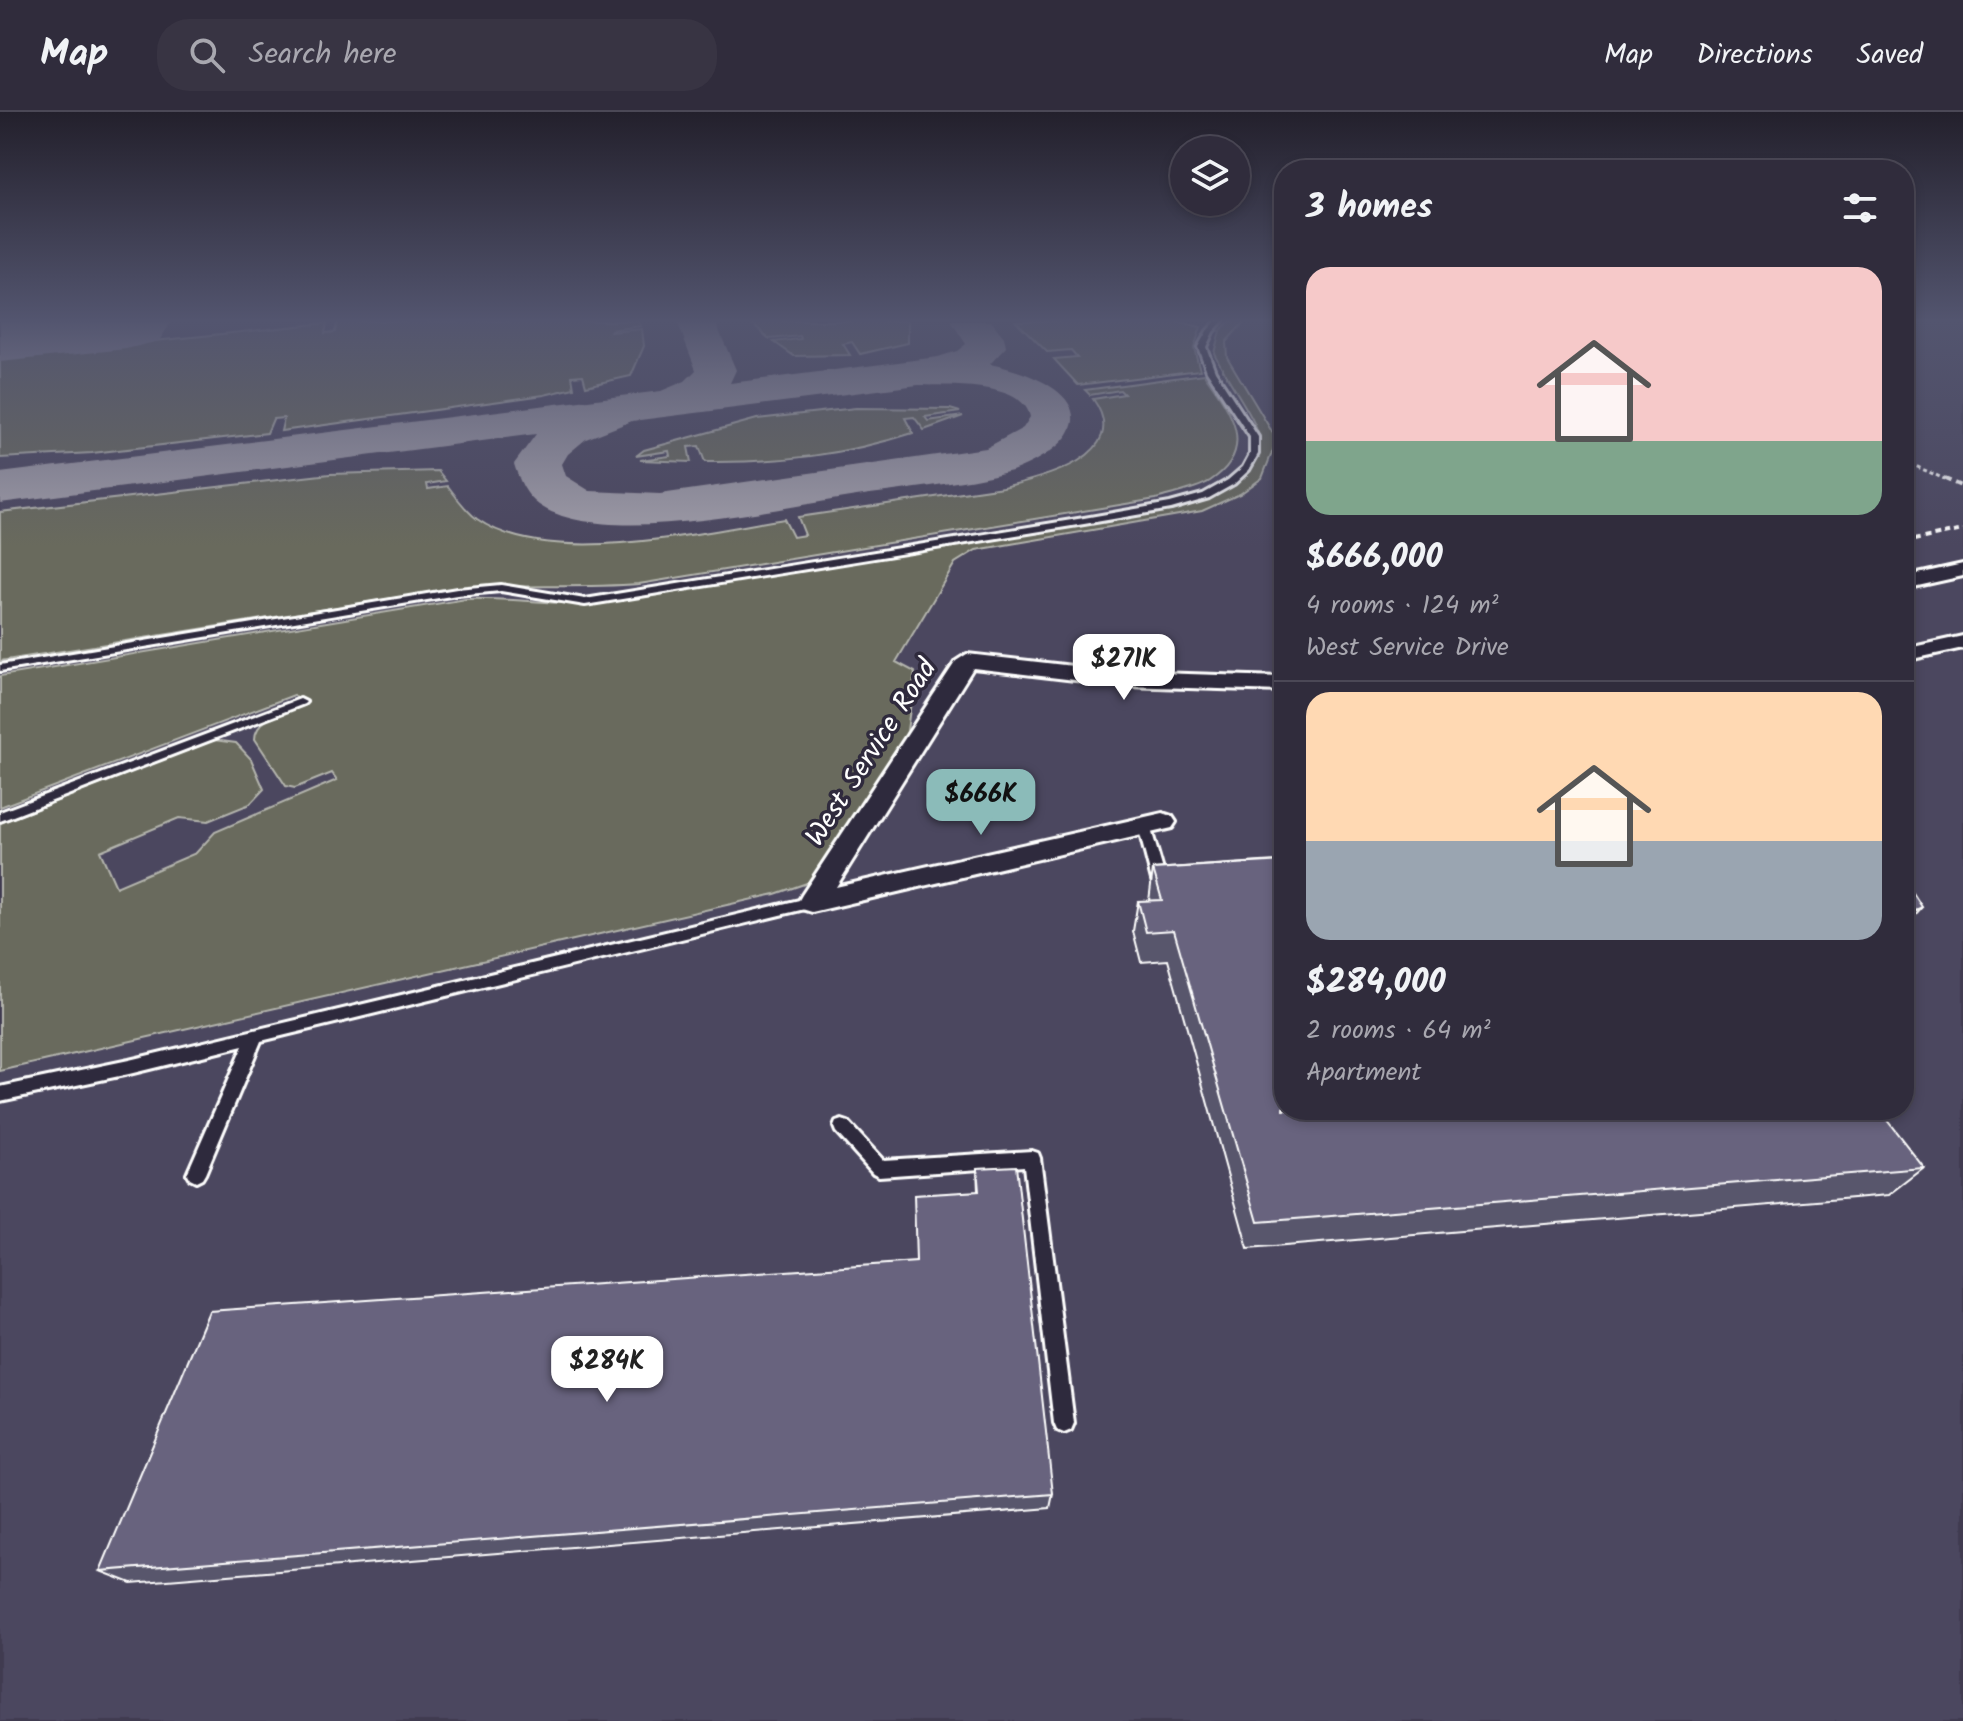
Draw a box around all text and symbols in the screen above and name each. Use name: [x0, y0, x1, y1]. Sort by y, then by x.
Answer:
search box: [157, 19, 717, 91]
text: Map: [40, 25, 109, 85]
text: Search here: [249, 31, 396, 79]
icon: search: [185, 33, 229, 77]
text: Map: [1604, 33, 1653, 78]
text: Directions: [1697, 33, 1813, 78]
text: Saved: [1857, 33, 1923, 78]
map controls: [1170, 136, 1250, 216]
button: layers: [1170, 136, 1250, 216]
text: 3 homes: [1306, 181, 1433, 235]
icon: filters: [1838, 186, 1882, 230]
icon: home: [1522, 319, 1666, 463]
text: $666,000: [1306, 531, 1443, 585]
text: 4 rooms · 124 m²: [1306, 585, 1498, 627]
text: West Service Drive: [1306, 627, 1509, 669]
pin: $271K: [1068, 634, 1180, 702]
text: $271K: [1091, 639, 1157, 681]
street label: West Service Road: [794, 649, 950, 856]
icon: home: [1522, 744, 1666, 888]
pin: $666K: [925, 769, 1037, 837]
text: $666K: [944, 774, 1018, 816]
text: $284,000: [1306, 956, 1446, 1010]
text: 2 rooms · 64 m²: [1306, 1010, 1490, 1052]
text: Apartment: [1306, 1052, 1421, 1094]
pin: $284K: [551, 1336, 663, 1404]
text: $284K: [569, 1341, 645, 1383]

